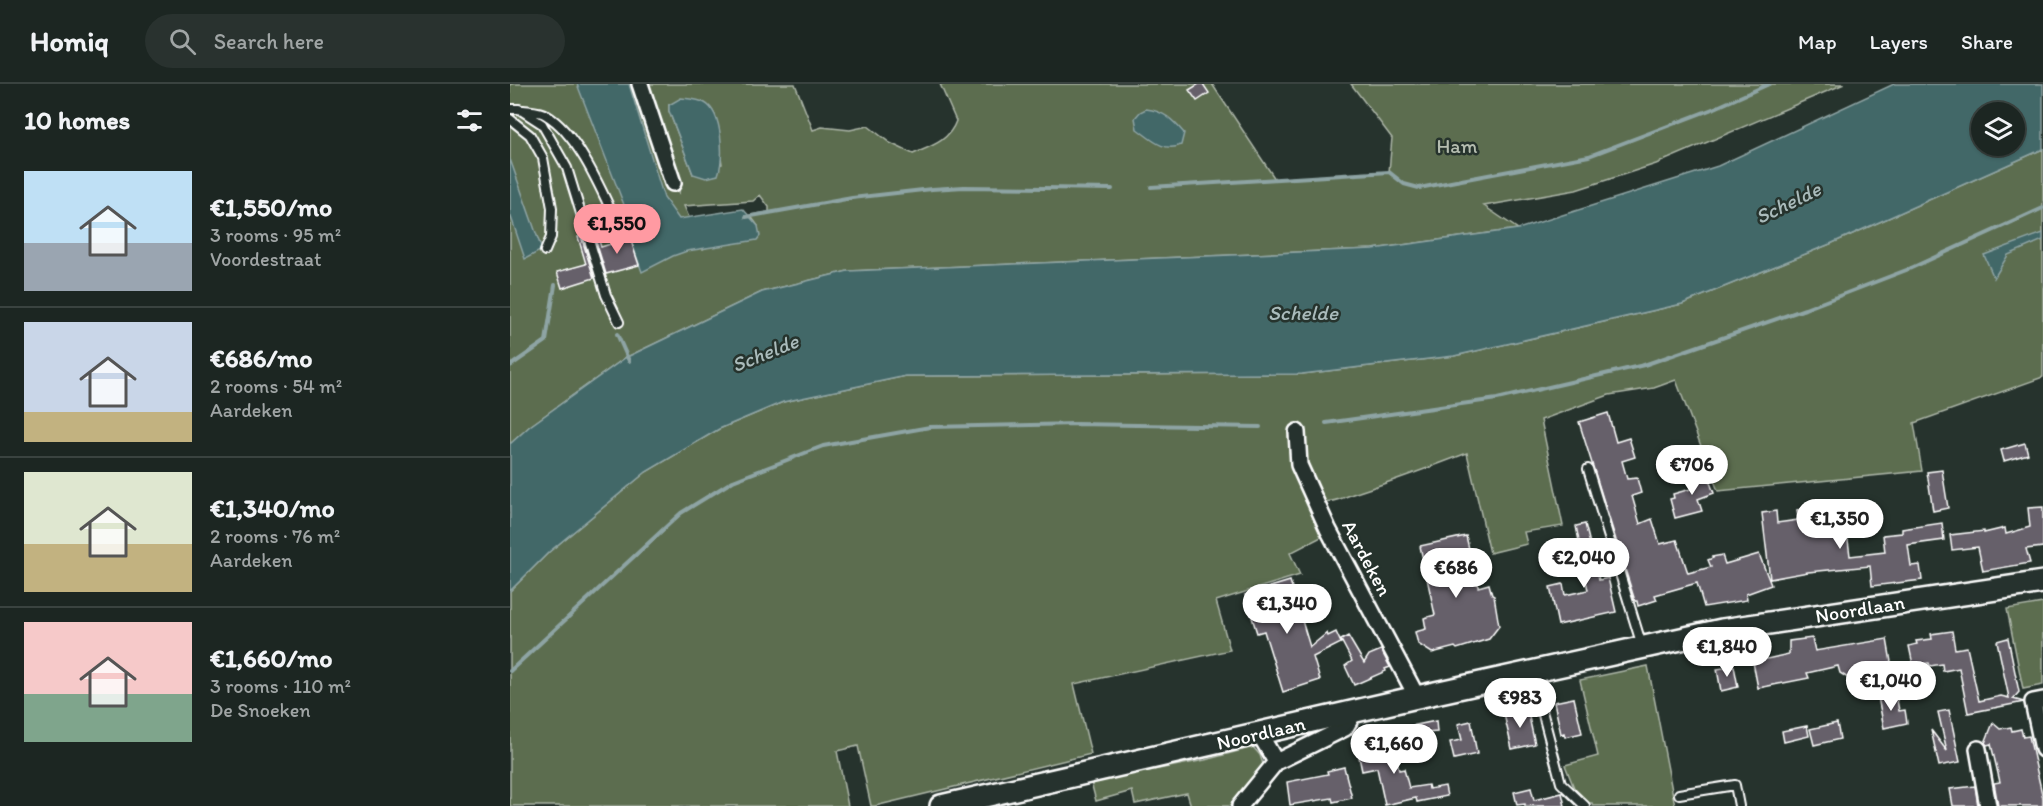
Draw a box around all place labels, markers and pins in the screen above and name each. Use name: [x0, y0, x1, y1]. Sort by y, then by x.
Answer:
pin: €1,550: [568, 204, 666, 255]
pin: €706: [1656, 445, 1728, 496]
pin: €1,350: [1791, 499, 1889, 550]
pin: €2,040: [1535, 538, 1633, 589]
pin: €686: [1420, 548, 1492, 599]
pin: €1,340: [1238, 584, 1336, 635]
pin: €1,840: [1678, 627, 1776, 678]
pin: €1,040: [1842, 661, 1940, 712]
pin: €983: [1484, 678, 1556, 729]
pin: €1,660: [1345, 724, 1443, 775]

